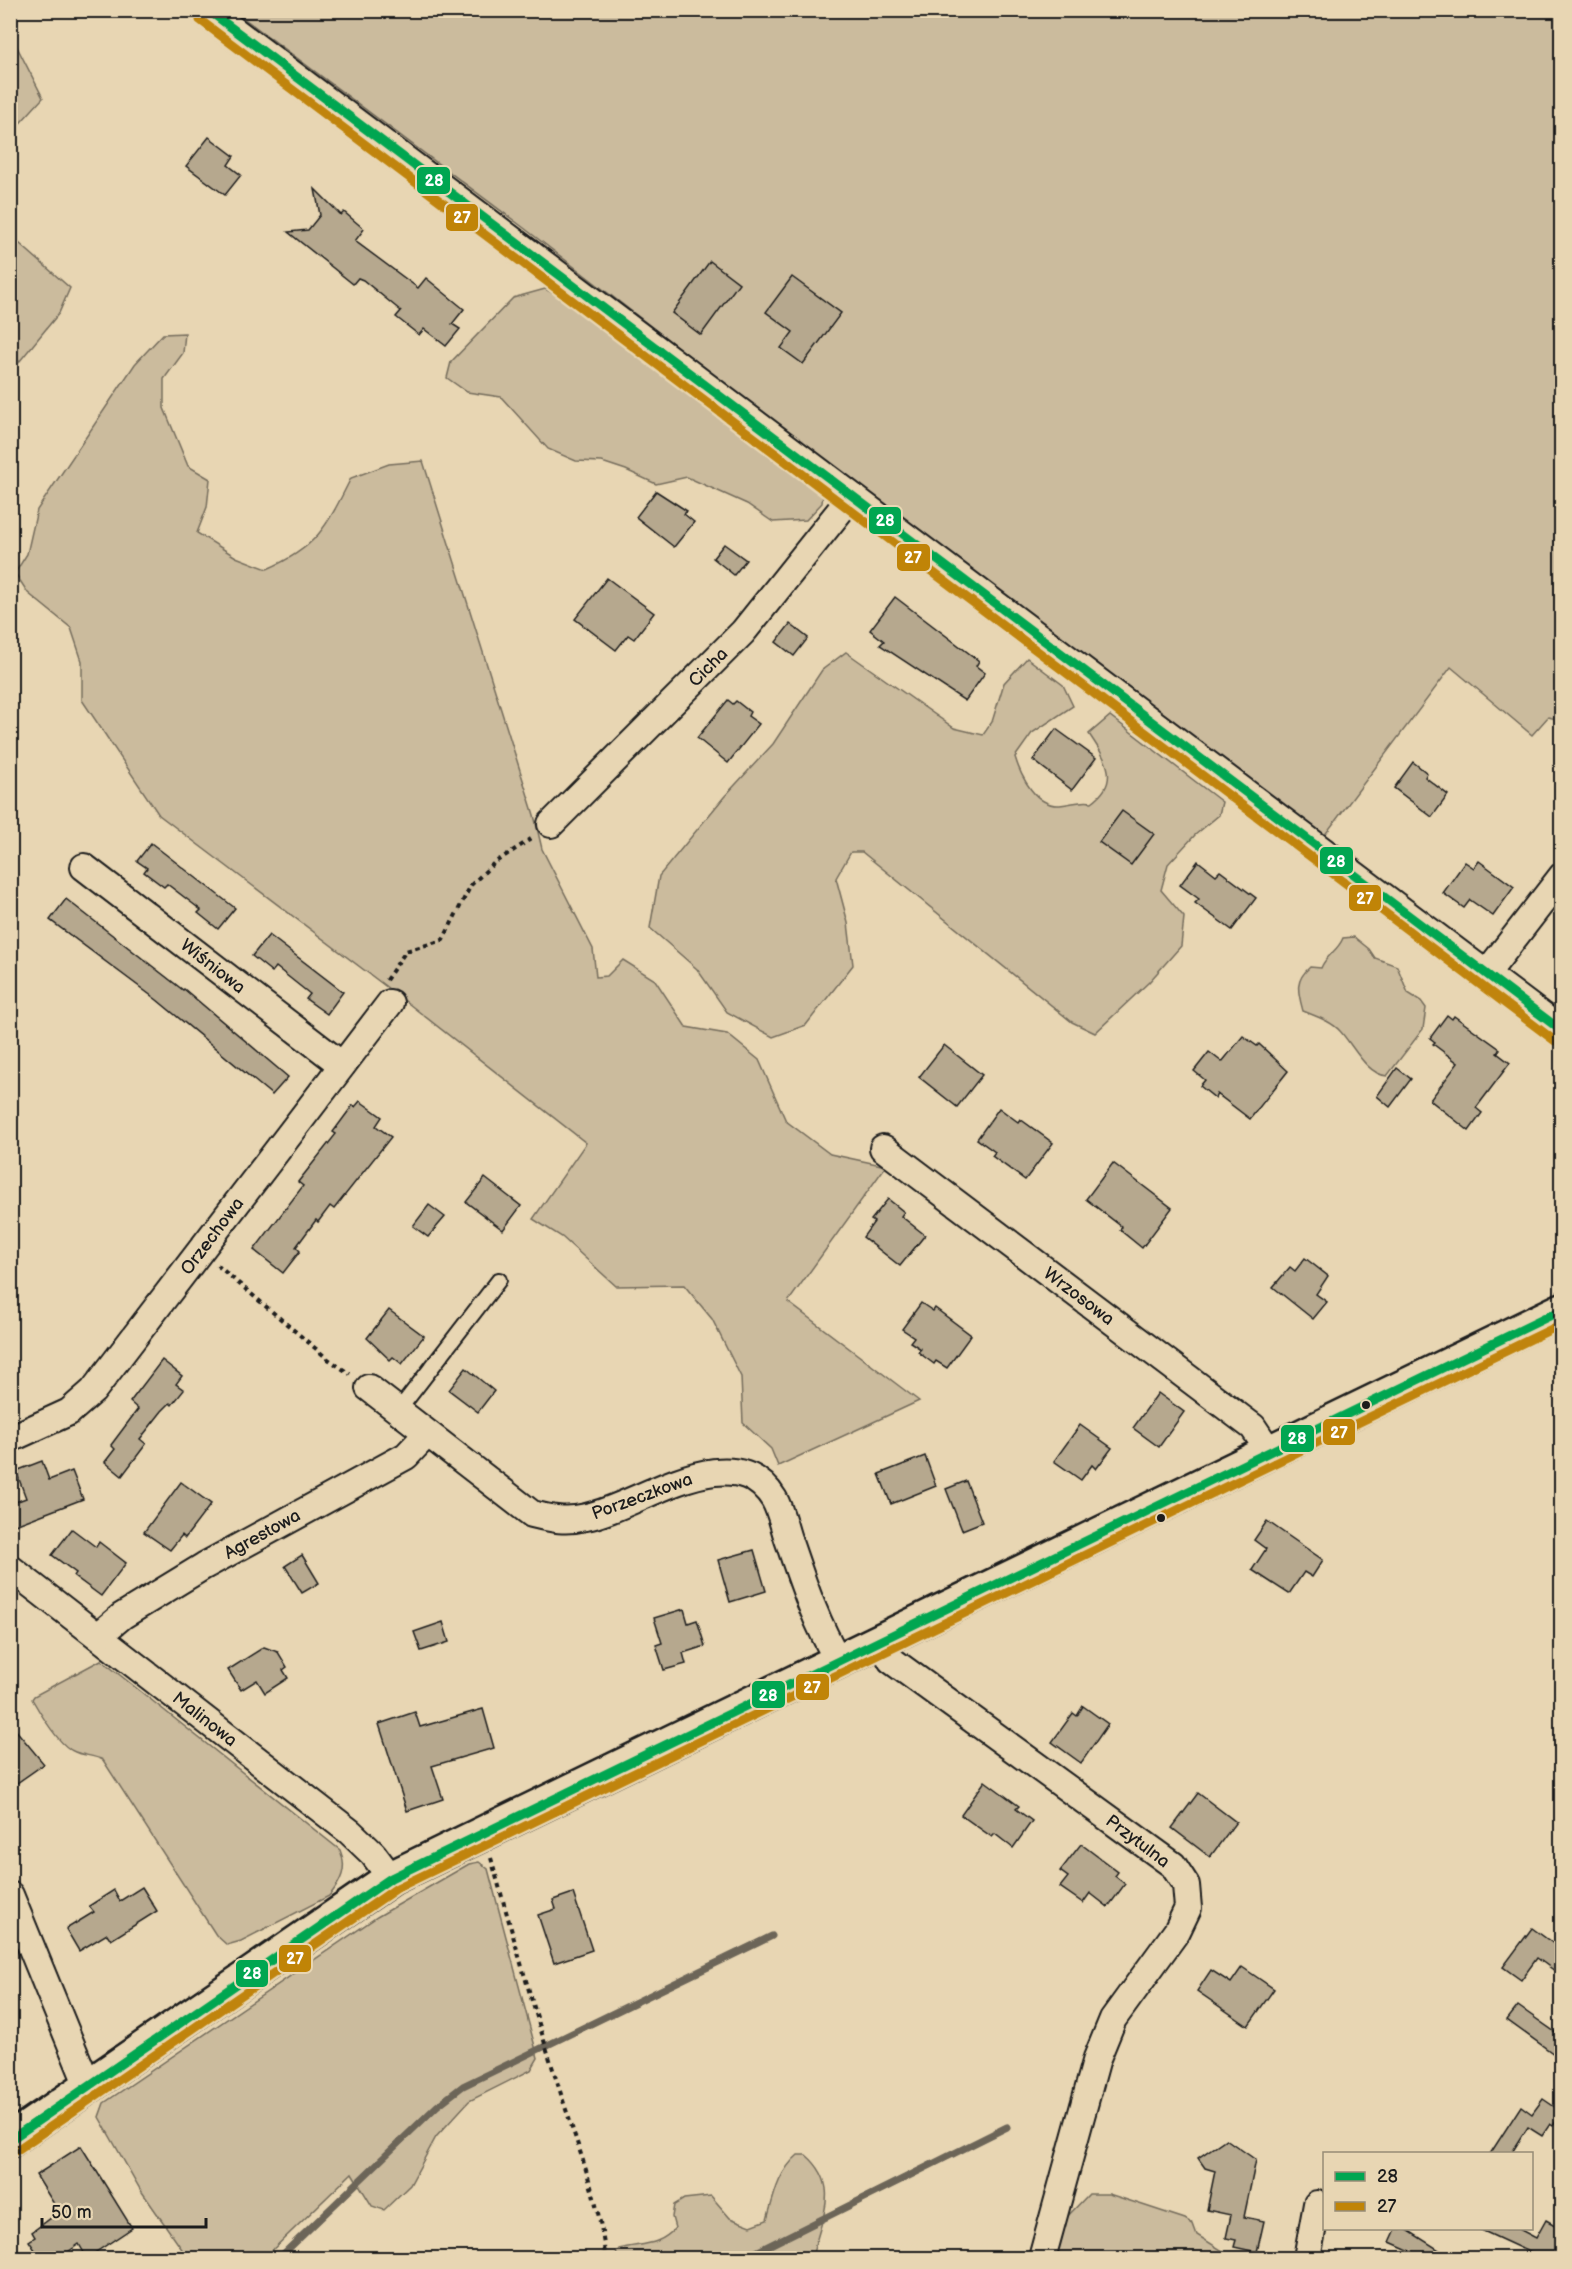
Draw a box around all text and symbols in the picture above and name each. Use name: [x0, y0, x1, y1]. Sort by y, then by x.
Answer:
line badge: 28: [416, 166, 451, 195]
text: 28: [424, 172, 444, 191]
line badge: 27: [445, 203, 479, 232]
text: 27: [453, 209, 471, 228]
line badge: 28: [868, 506, 902, 535]
text: 28: [875, 512, 895, 531]
line badge: 27: [896, 543, 931, 572]
text: 27: [904, 549, 922, 568]
street label: Cicha: [684, 643, 732, 691]
line badge: 28: [1319, 846, 1354, 875]
text: 28: [1326, 853, 1346, 872]
line badge: 27: [1348, 884, 1382, 912]
text: 27: [1356, 890, 1374, 909]
street label: Wiśniowa: [176, 935, 249, 998]
street label: Orzechowa: [177, 1194, 248, 1279]
street label: Wrzosowa: [1039, 1263, 1118, 1330]
unlabelled marker: [1360, 1399, 1372, 1411]
line badge: 27: [1322, 1418, 1356, 1446]
line badge: 28: [1280, 1424, 1315, 1453]
text: 27: [1330, 1424, 1348, 1443]
text: 28: [1287, 1430, 1307, 1449]
street label: Porzeczkowa: [589, 1469, 695, 1524]
street label: Agrestowa: [220, 1505, 304, 1564]
unlabelled marker: [1155, 1512, 1167, 1524]
line badge: 27: [795, 1673, 830, 1701]
text: 27: [803, 1679, 821, 1698]
line badge: 28: [751, 1680, 786, 1709]
text: 28: [758, 1687, 778, 1706]
street label: Malinowa: [168, 1688, 241, 1751]
street label: Przytulna: [1102, 1811, 1174, 1872]
line badge: 27: [278, 1944, 312, 1973]
text: 27: [286, 1950, 304, 1969]
line badge: 28: [235, 1959, 269, 1988]
text: 28: [242, 1965, 262, 1984]
legend: [1323, 2152, 1533, 2230]
text: 28: [1377, 2166, 1398, 2187]
scale bar: [42, 2191, 206, 2229]
text: 27: [1377, 2196, 1397, 2217]
text: 50 m: [51, 2202, 92, 2223]

